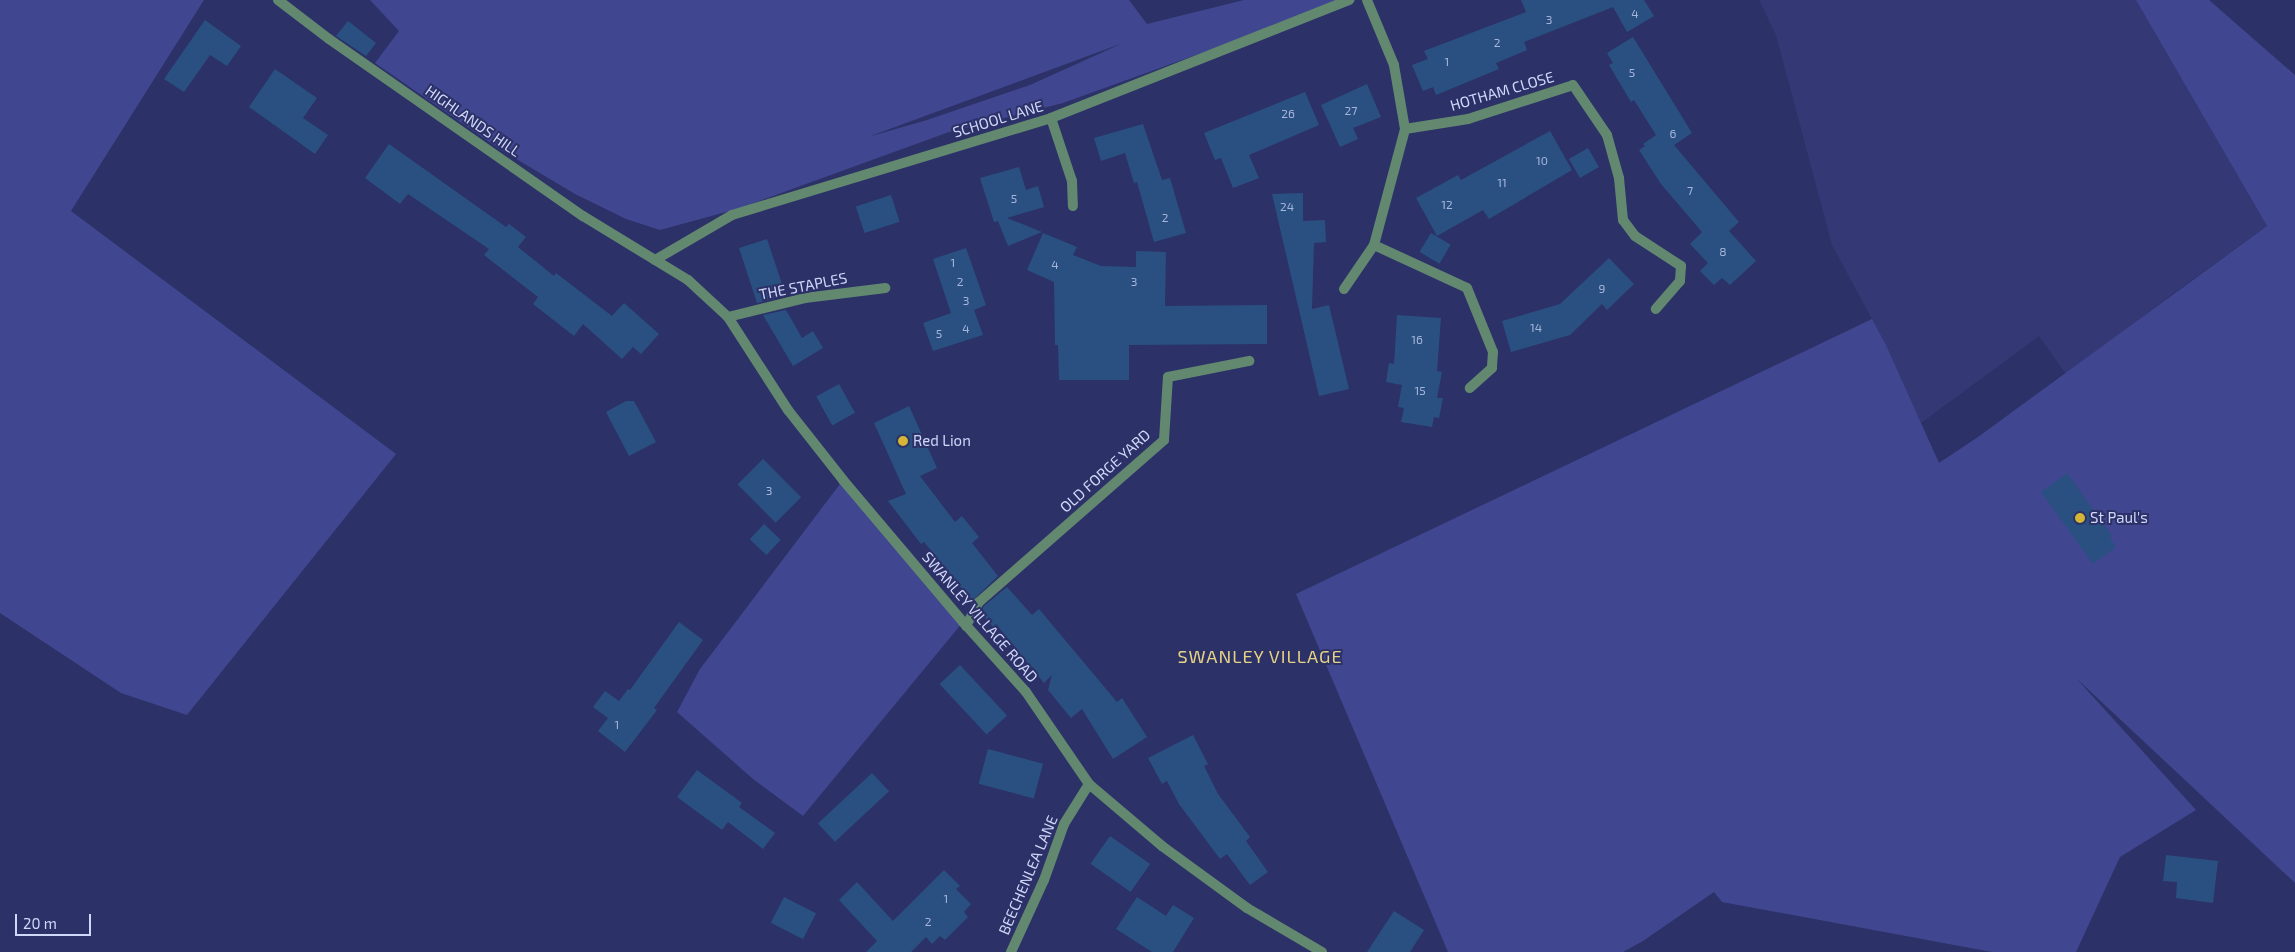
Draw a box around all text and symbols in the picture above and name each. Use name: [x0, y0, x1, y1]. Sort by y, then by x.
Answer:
house number: 4: [1631, 7, 1639, 21]
house number: 3: [1546, 13, 1552, 27]
house number: 2: [1494, 36, 1500, 50]
house number: 1: [1445, 55, 1449, 69]
house number: 5: [1629, 66, 1635, 80]
street label: HOTHAM CLOSE: [1448, 68, 1556, 114]
street label: HIGHLANDS HILL: [422, 81, 524, 161]
street label: SCHOOL LANE: [950, 97, 1046, 141]
house number: 27: [1345, 104, 1357, 118]
house number: 26: [1281, 107, 1295, 121]
house number: 6: [1670, 127, 1676, 141]
house number: 10: [1536, 154, 1548, 168]
house number: 11: [1497, 176, 1507, 190]
house number: 7: [1687, 184, 1693, 198]
house number: 5: [1011, 192, 1017, 206]
house number: 12: [1441, 198, 1453, 212]
house number: 24: [1280, 200, 1294, 214]
house number: 2: [1162, 211, 1168, 225]
house number: 8: [1719, 245, 1727, 259]
house number: 1: [951, 256, 955, 270]
house number: 4: [1051, 258, 1059, 272]
street label: THE STAPLES: [757, 269, 849, 303]
house number: 2: [957, 275, 963, 289]
house number: 3: [1131, 275, 1137, 289]
house number: 9: [1599, 282, 1605, 296]
house number: 3: [963, 294, 969, 308]
house number: 14: [1530, 321, 1542, 335]
house number: 4: [962, 322, 970, 336]
house number: 5: [936, 327, 942, 341]
house number: 16: [1411, 333, 1423, 347]
house number: 15: [1414, 384, 1426, 398]
street label: OLD FORGE YARD: [1056, 426, 1154, 516]
place label: Red Lion: [913, 432, 971, 450]
marker: Red Lion: [897, 435, 909, 447]
house number: 3: [766, 484, 772, 498]
place label: St Paul's: [2090, 509, 2148, 527]
marker: St Paul's: [2074, 512, 2086, 524]
street label: SWANLEY VILLAGE ROAD: [918, 548, 1042, 686]
district label: SWANLEY VILLAGE: [1175, 645, 1345, 667]
house number: 1: [615, 718, 619, 732]
street label: BEECHENLEA LANE: [995, 812, 1061, 938]
house number: 1: [944, 892, 948, 906]
scale bar: [18, 904, 94, 936]
text: 20 m: [23, 914, 57, 932]
house number: 2: [925, 915, 931, 929]

